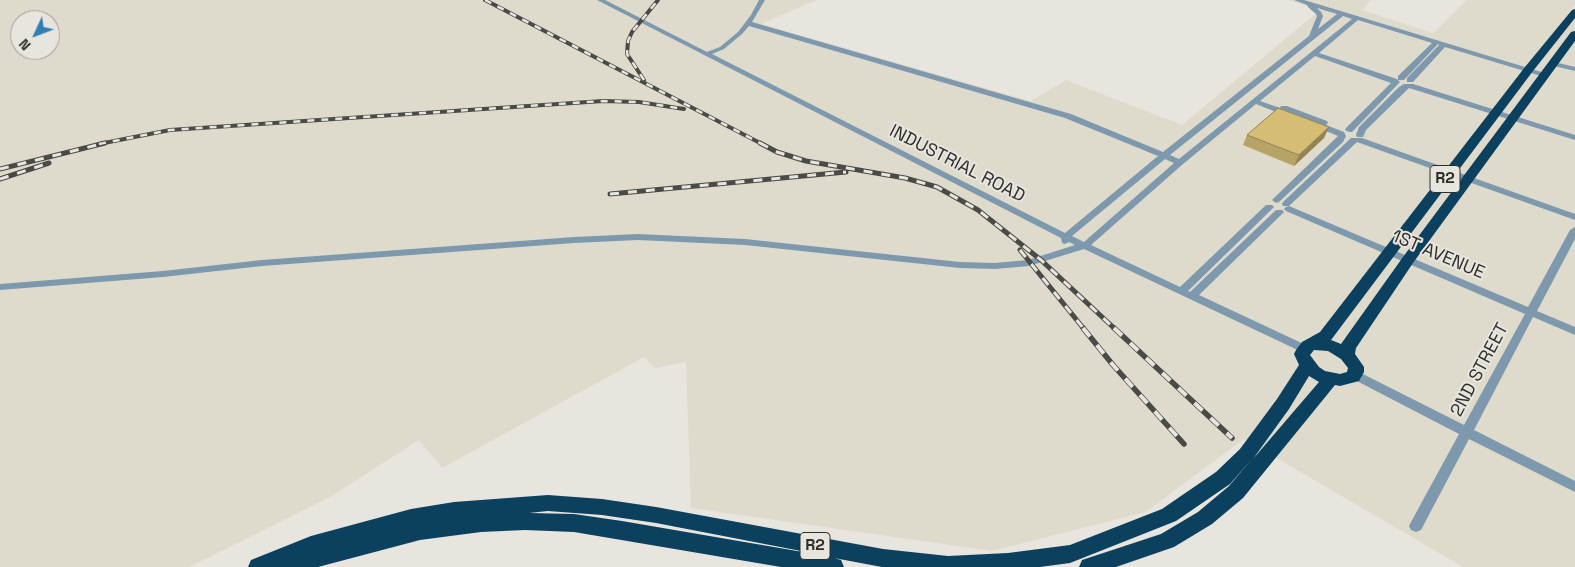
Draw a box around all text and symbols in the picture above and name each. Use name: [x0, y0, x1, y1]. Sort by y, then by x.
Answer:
north arrow: [10, 10, 60, 60]
text: N: [15, 35, 35, 54]
street label: INDUSTRIAL ROAD: [886, 120, 1028, 208]
road number: R2: [1430, 165, 1460, 192]
street label: 1ST AVENUE: [1388, 226, 1488, 284]
street label: 2ND STREET: [1446, 320, 1514, 420]
road number: R2: [800, 532, 830, 560]

